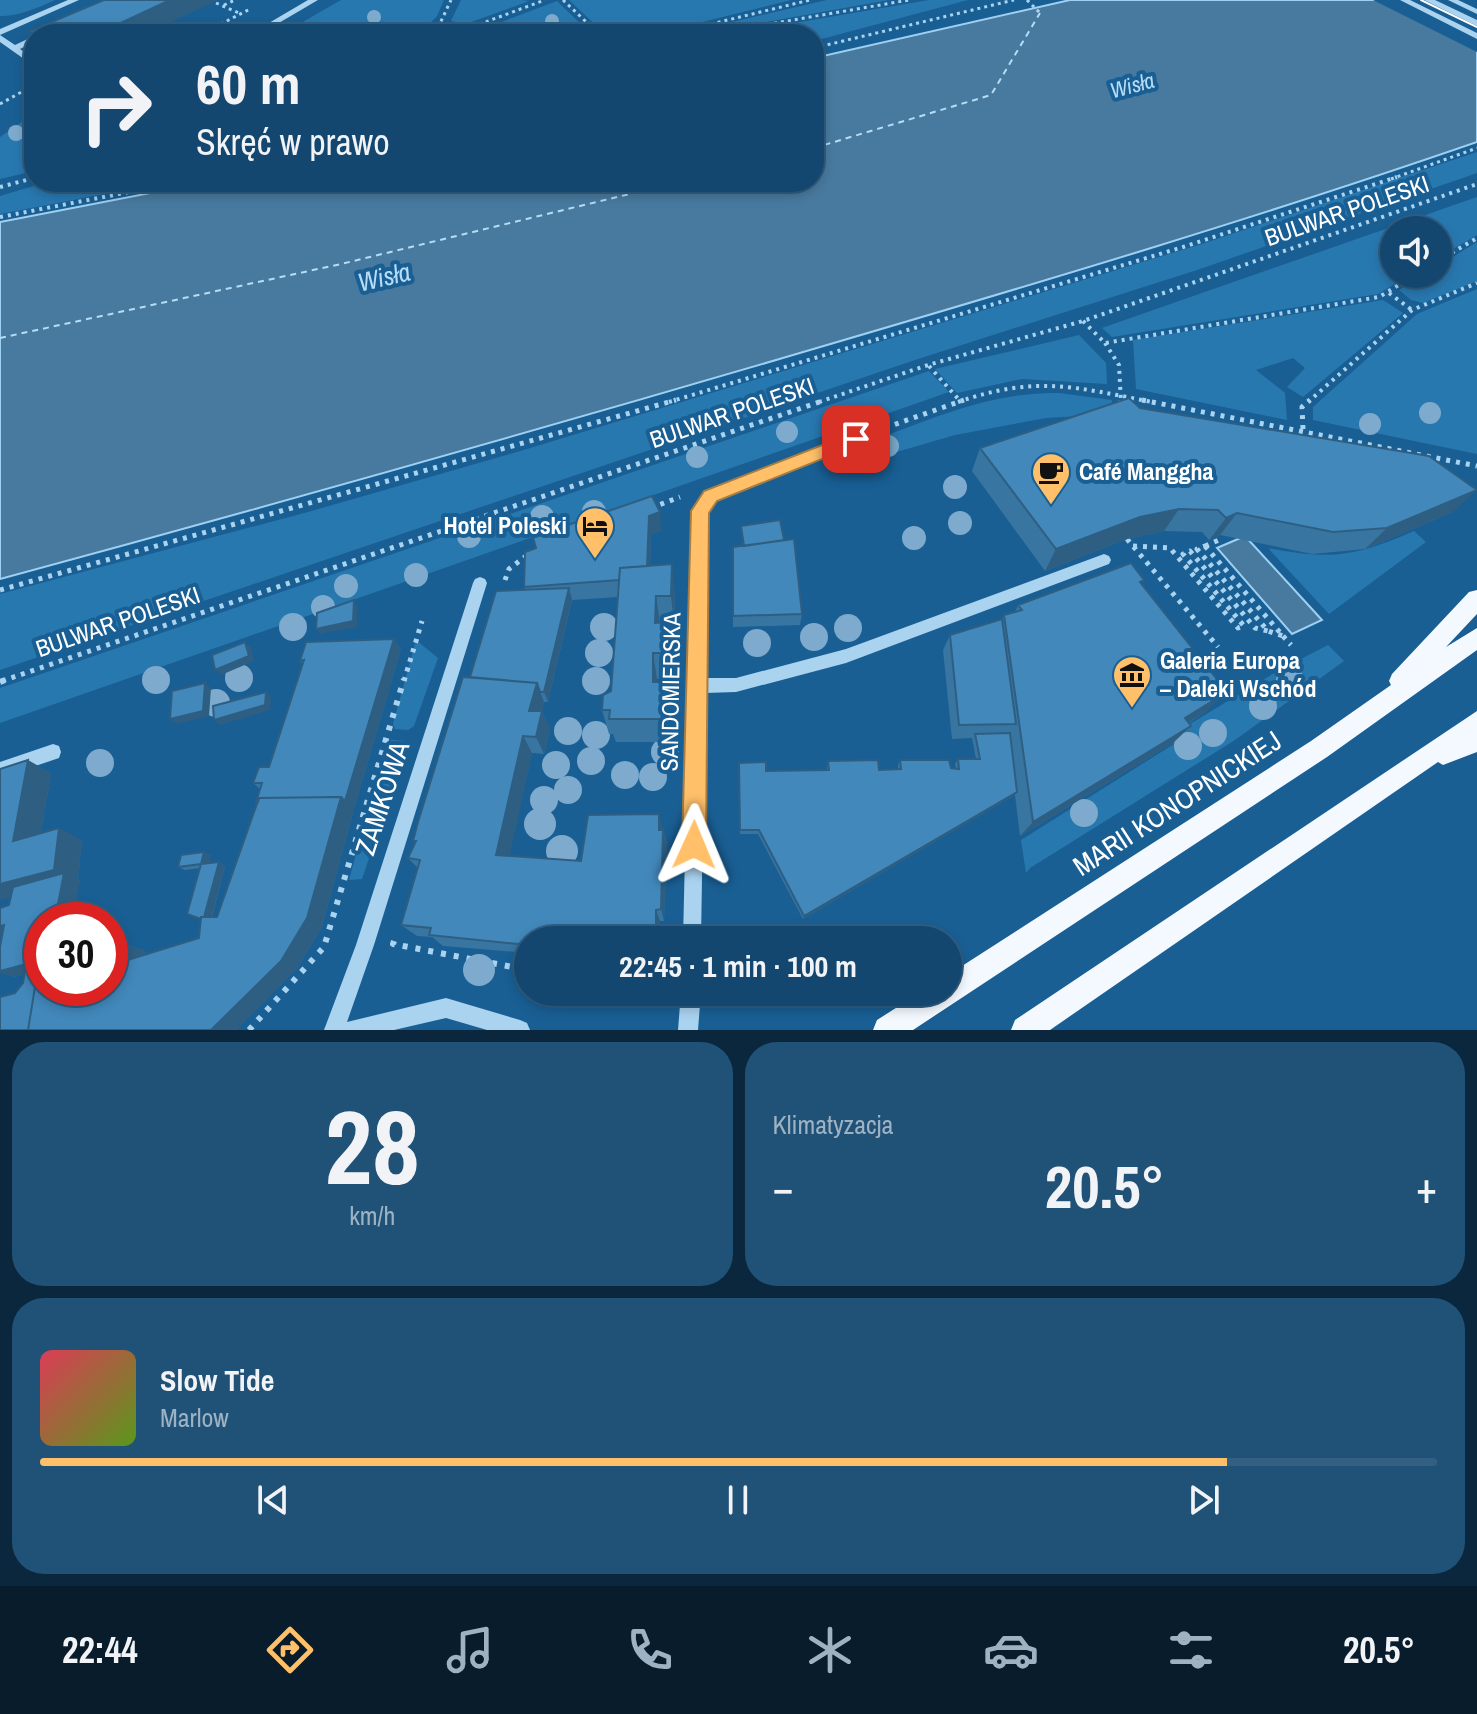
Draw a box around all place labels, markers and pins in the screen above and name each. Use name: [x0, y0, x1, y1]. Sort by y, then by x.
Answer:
pin: [822, 405, 890, 473]
cafe icon: Café Manggha: [1030, 451, 1072, 506]
place label: Café Manggha: [1079, 455, 1214, 487]
hotel icon: Hotel Poleski: [574, 505, 616, 560]
place label: Hotel Poleski: [443, 509, 567, 541]
place label: Galeria Europa – Daleki Wschód: [1160, 644, 1316, 704]
museum icon: Galeria Europa – Daleki Wschód: [1111, 654, 1153, 709]

